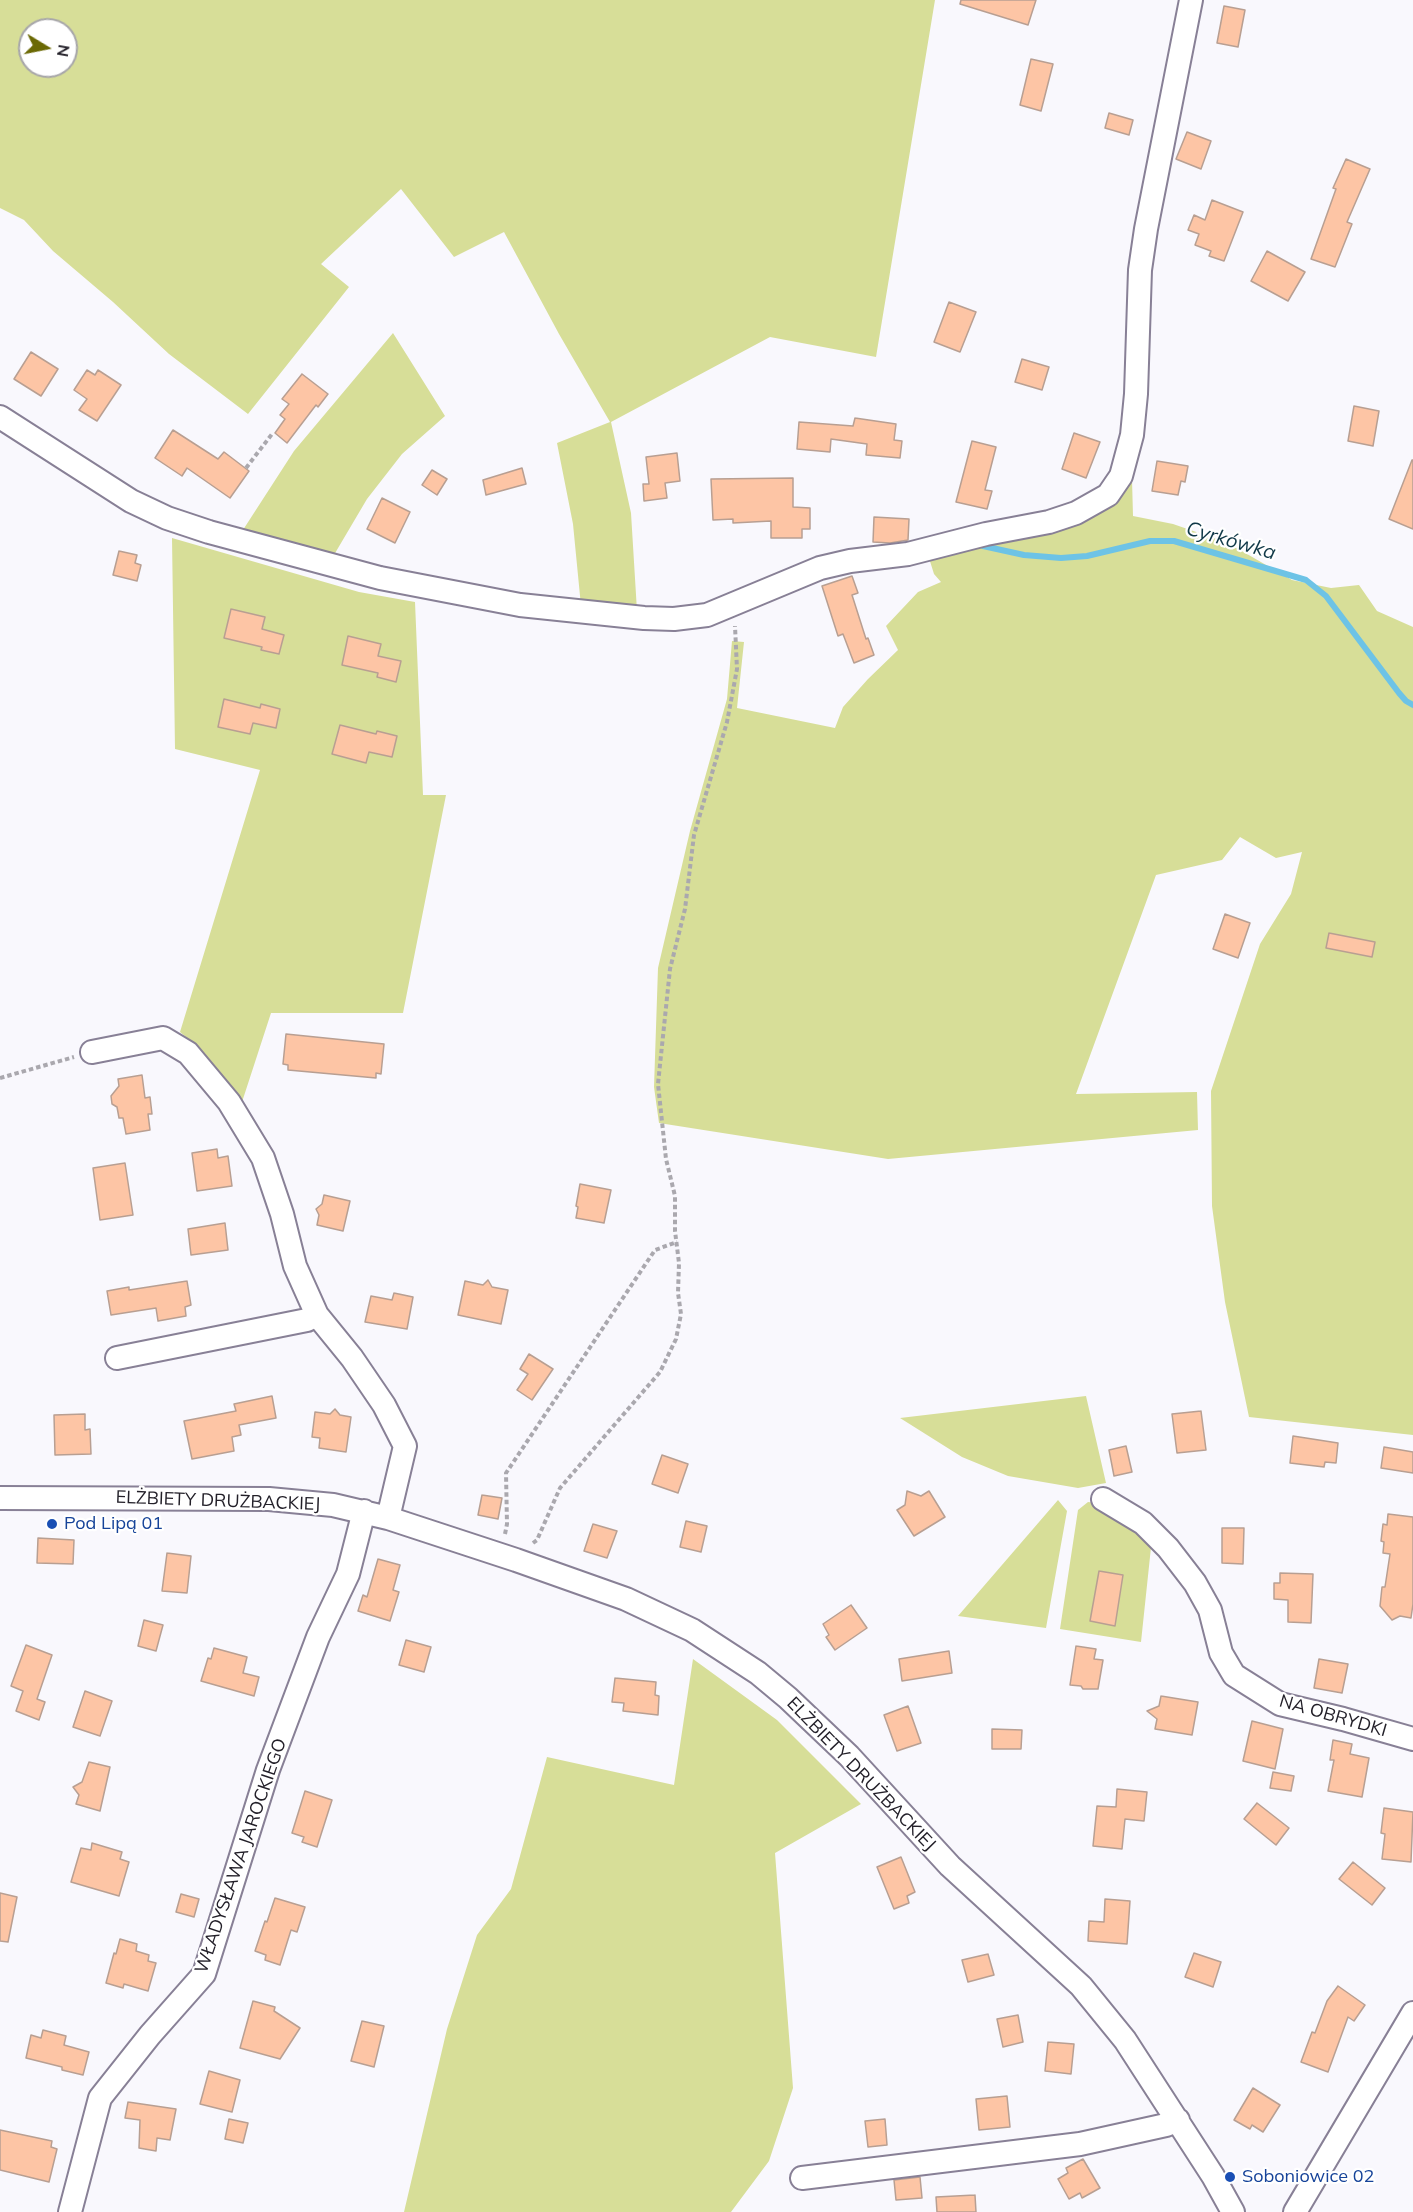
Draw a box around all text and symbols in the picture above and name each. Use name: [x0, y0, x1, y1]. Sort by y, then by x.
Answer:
north arrow: [18, 18, 78, 78]
text: N: [53, 43, 75, 58]
water label: Cyrkówka: [1183, 517, 1279, 565]
street label: ELŻBIETY DRUŻBACKIEJ: [115, 1487, 321, 1515]
place label: Pod Lipą 01: [64, 1513, 163, 1535]
marker: Pod Lipą 01: [45, 1517, 59, 1531]
street label: NA OBRYDKI: [1277, 1690, 1389, 1742]
street label: ELŻBIETY DRUŻBACKIEJ: [782, 1693, 940, 1855]
street label: WŁADYSŁAWA JAROCKIEGO: [191, 1736, 291, 1976]
place label: Soboniowice 02: [1242, 2166, 1374, 2188]
marker: Soboniowice 02: [1223, 2170, 1237, 2184]

